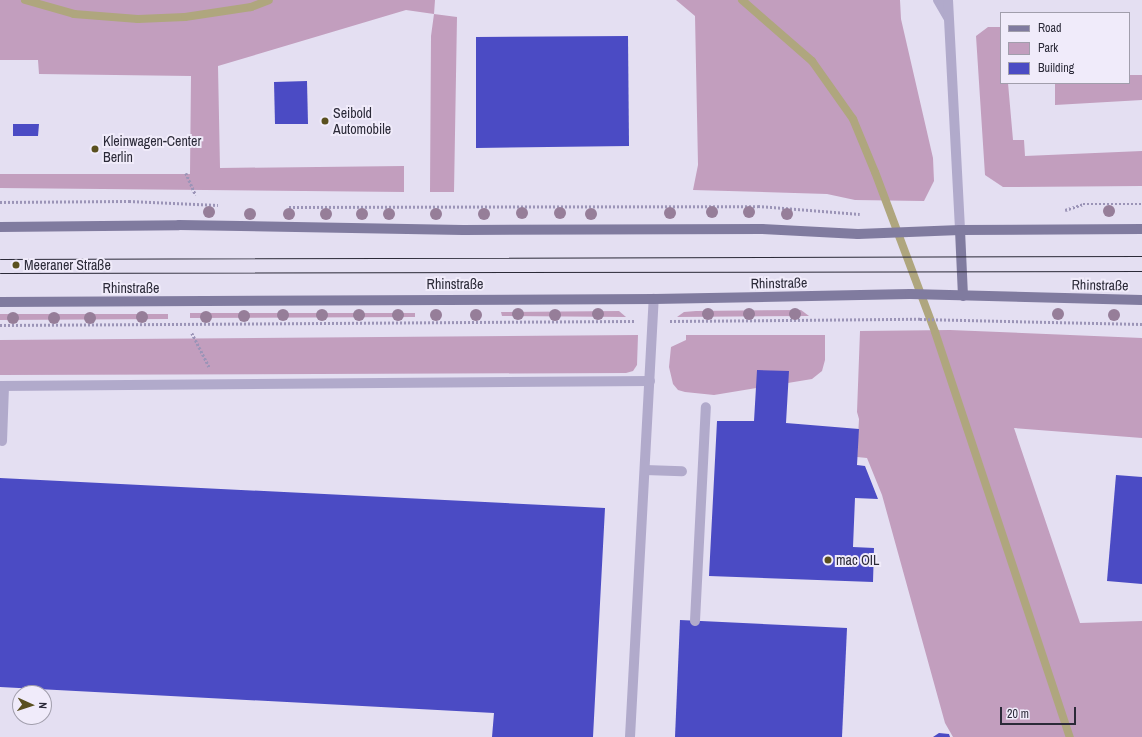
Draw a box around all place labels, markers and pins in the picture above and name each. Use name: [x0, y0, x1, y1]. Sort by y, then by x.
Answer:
place label: Seibold Automobile: [333, 105, 391, 138]
marker: Seibold Automobile: [320, 116, 330, 126]
place label: Kleinwagen-Center Berlin: [103, 133, 201, 166]
marker: Kleinwagen-Center Berlin: [90, 144, 100, 154]
place label: Meeraner Straße: [24, 257, 111, 273]
marker: Meeraner Straße: [11, 260, 21, 270]
place label: mac OIL: [836, 552, 879, 568]
marker: mac OIL: [823, 555, 833, 565]

